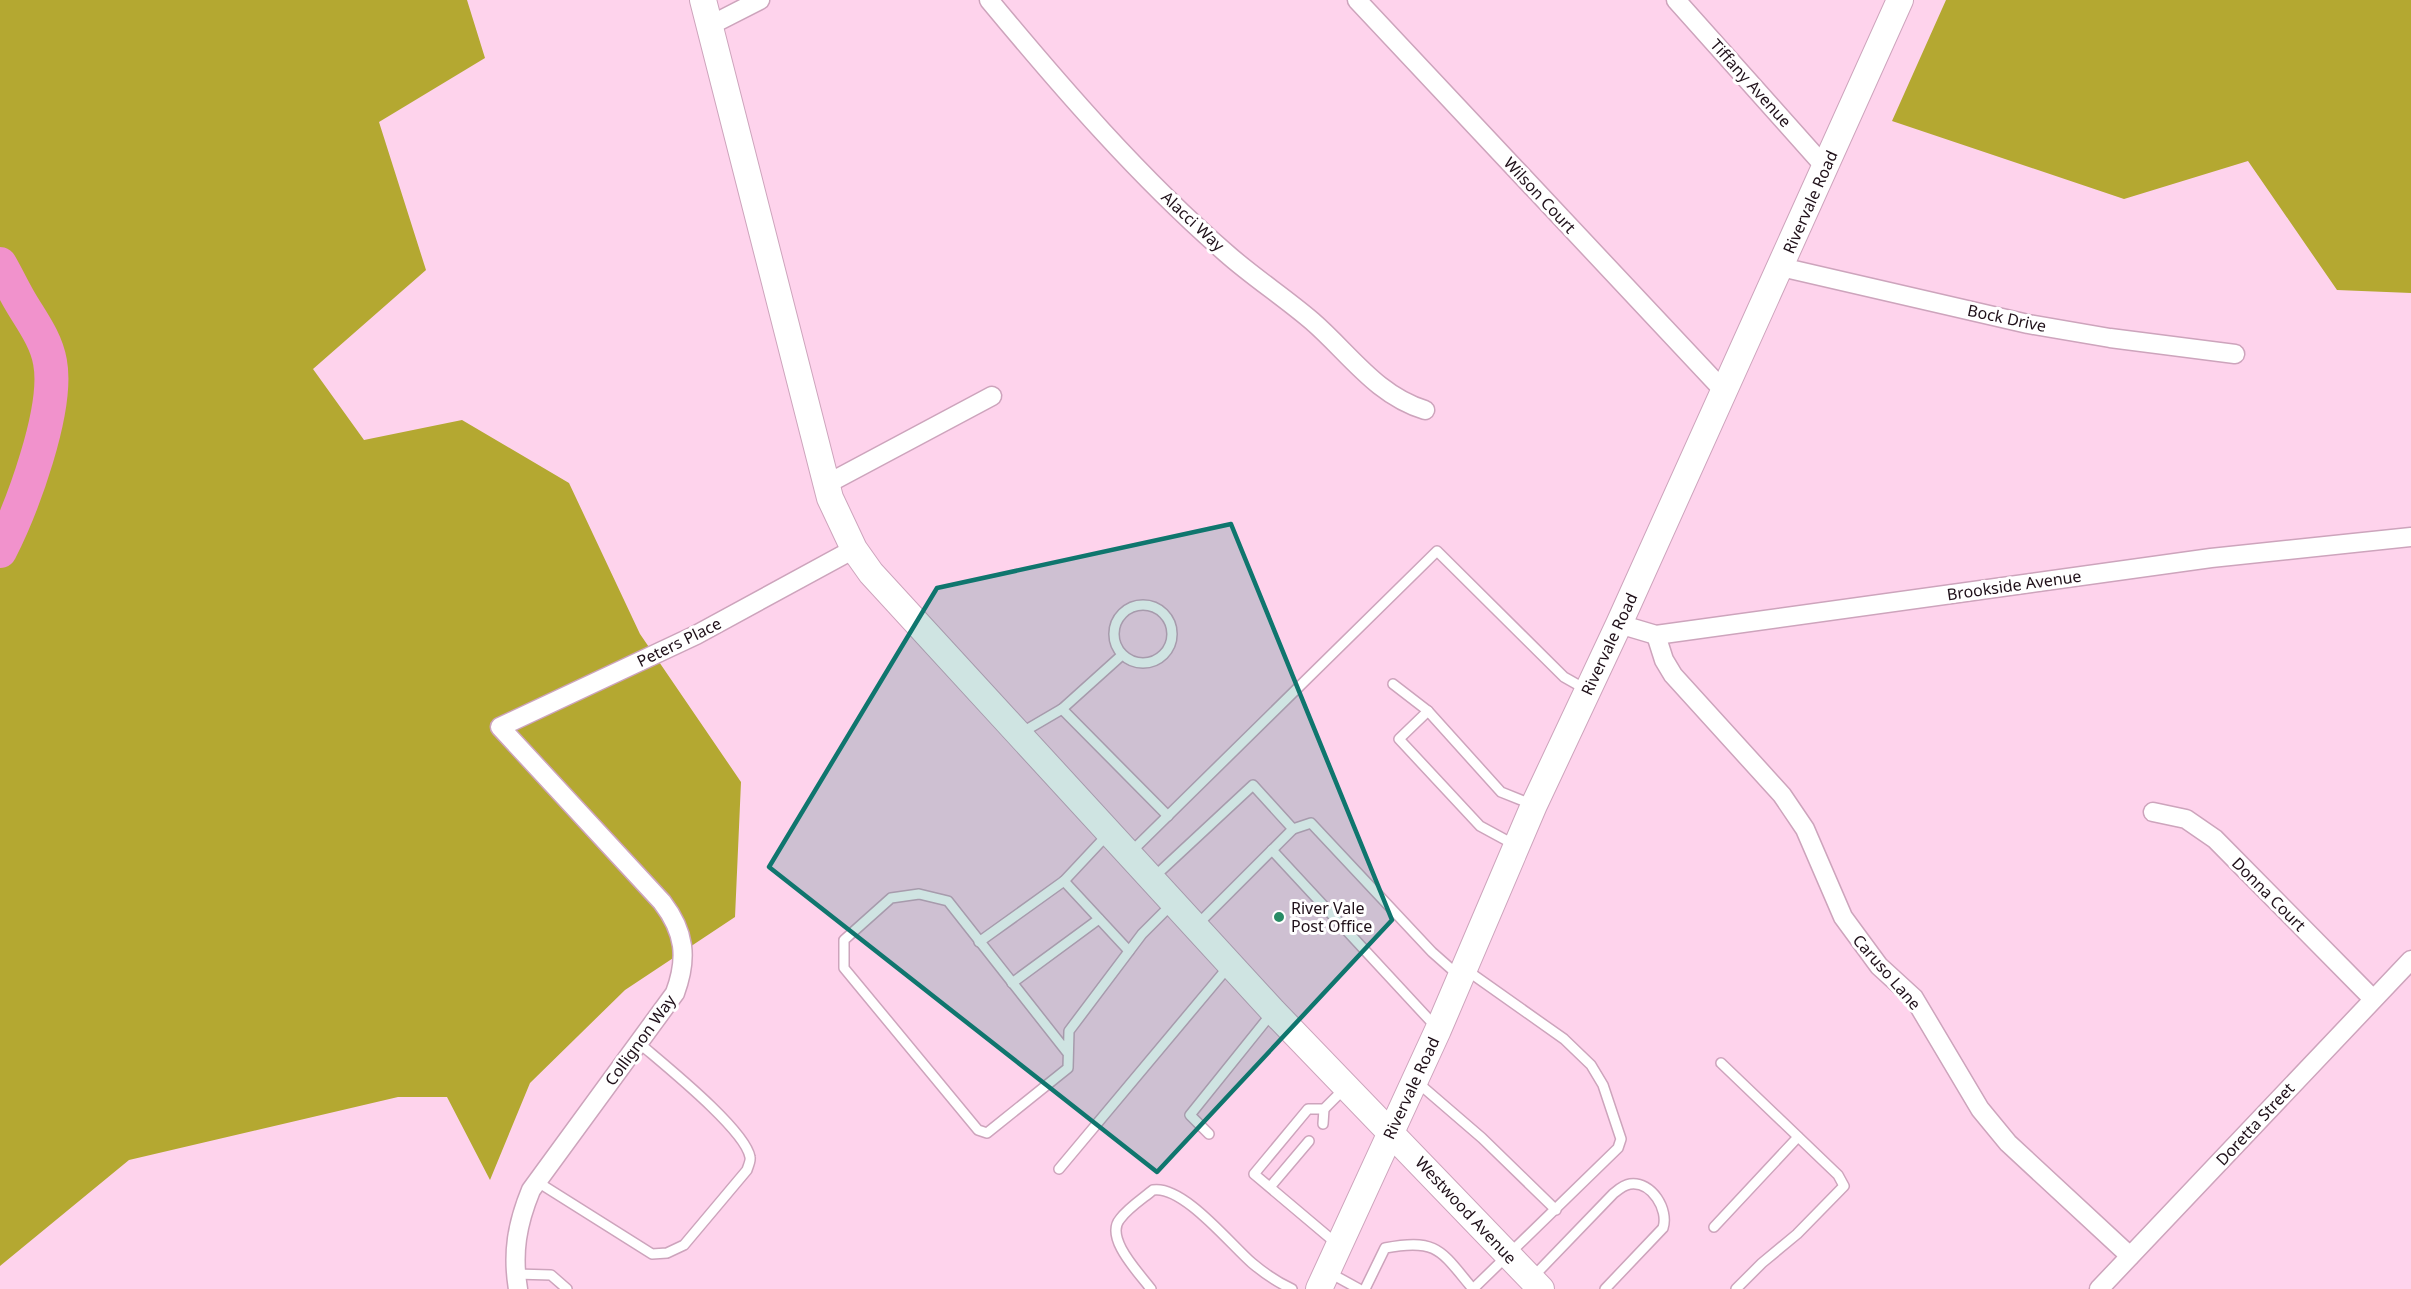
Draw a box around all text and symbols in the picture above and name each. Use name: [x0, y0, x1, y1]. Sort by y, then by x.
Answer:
street label: Tiffany Avenue: [1706, 34, 1796, 132]
street label: Rivervale Road: [1777, 147, 1843, 257]
street label: Wilson Court: [1499, 152, 1581, 238]
street label: Alacci Way: [1157, 186, 1230, 256]
street label: Bock Drive: [1966, 299, 2048, 337]
street label: Brookside Avenue: [1945, 565, 2083, 605]
street label: Rivervale Road: [1576, 589, 1642, 699]
street label: Peters Place: [633, 612, 725, 672]
street label: Donna Court: [2227, 852, 2311, 936]
place label: River Vale Post Office: [1291, 897, 1372, 937]
marker: River Vale Post Office: [1272, 910, 1286, 924]
street label: Caruso Lane: [1848, 930, 1926, 1014]
street label: Collignon Way: [600, 989, 681, 1090]
street label: Rivervale Road: [1378, 1033, 1444, 1143]
street label: Doretta Street: [2211, 1078, 2299, 1170]
street label: Westwood Avenue: [1411, 1152, 1521, 1268]

